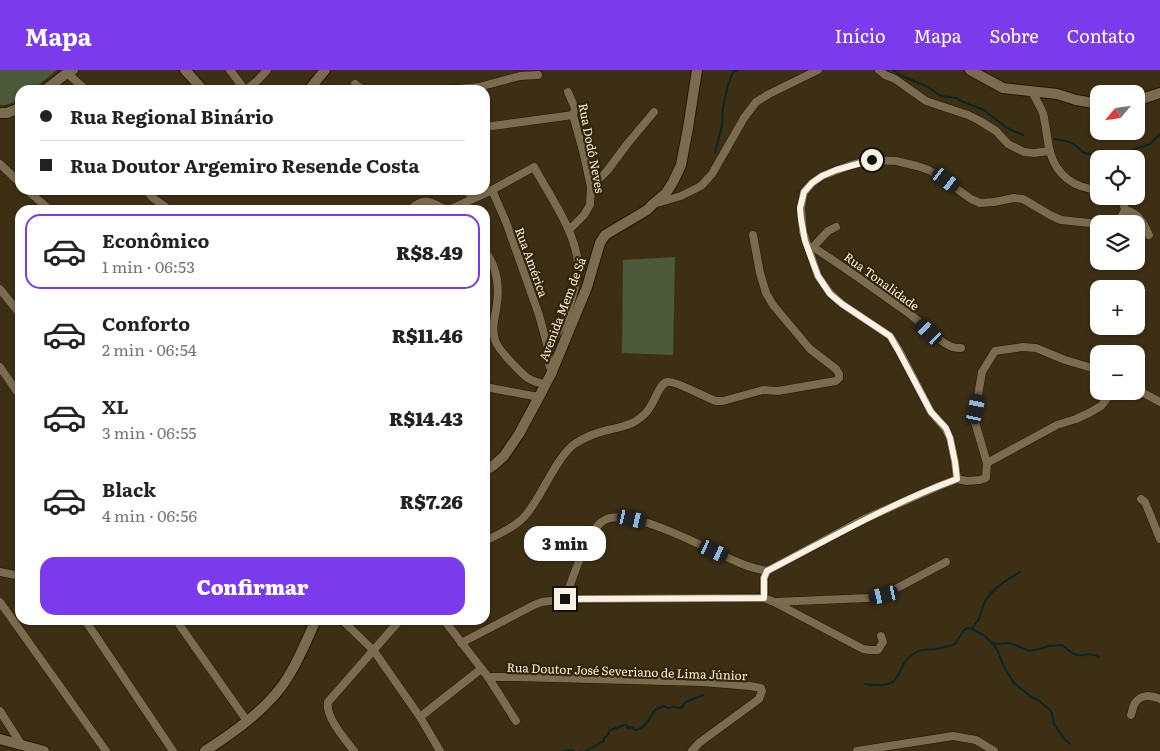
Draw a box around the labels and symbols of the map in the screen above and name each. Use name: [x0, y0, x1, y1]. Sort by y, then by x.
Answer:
north arrow: [1090, 85, 1145, 140]
street label: Rua Dodô Neves: [574, 101, 610, 195]
route start: [861, 149, 883, 171]
car: [929, 165, 962, 195]
street label: Rua América: [511, 225, 553, 300]
street label: Rua Tonalidade: [841, 248, 923, 314]
street label: Avenida Mem de Sá: [534, 254, 590, 364]
car: [912, 316, 945, 348]
car: [965, 393, 986, 425]
car: [615, 508, 648, 530]
callout: 3 min: [524, 526, 606, 562]
car: [697, 538, 730, 564]
car: [867, 584, 900, 606]
route end: [554, 588, 576, 610]
street label: Rua Doutor José Severiano de Lima Júnior: [506, 658, 748, 684]

